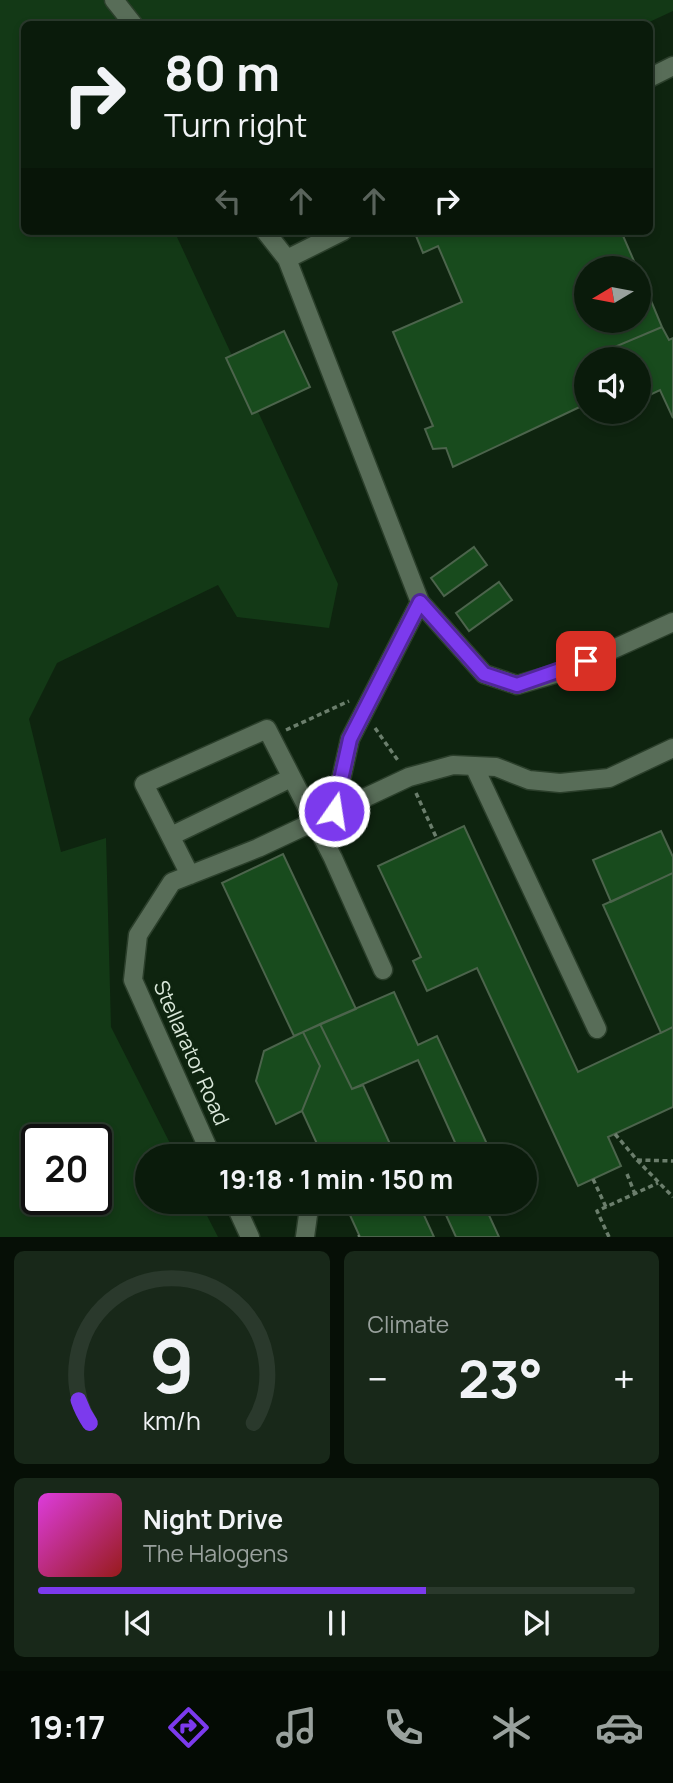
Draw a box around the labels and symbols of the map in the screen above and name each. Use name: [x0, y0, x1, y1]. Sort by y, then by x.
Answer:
north arrow: [574, 256, 651, 332]
pin: [556, 631, 616, 691]
position arrow: [297, 774, 371, 848]
street label: Stellarator Road: [148, 976, 236, 1129]
speed limit sign: 20: [21, 1124, 112, 1215]

